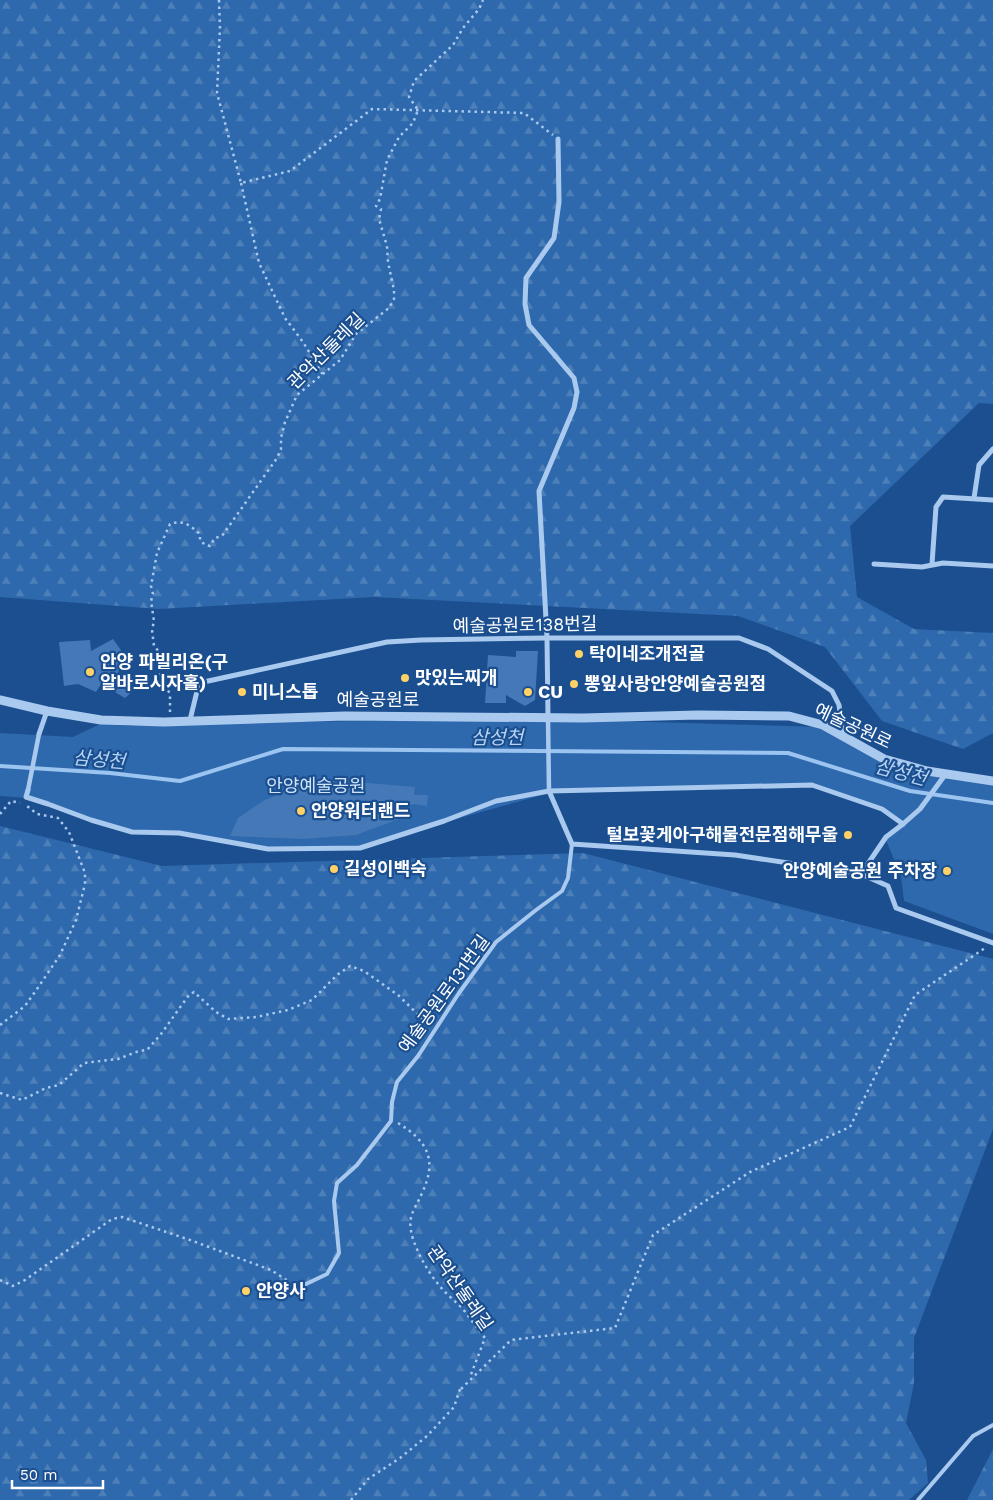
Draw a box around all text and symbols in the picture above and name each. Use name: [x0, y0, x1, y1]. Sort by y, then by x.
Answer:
street label: 관악산둘레길: [283, 308, 368, 393]
street label: 예술공원로138번길: [453, 613, 597, 636]
place label: 탁이네조개전골: [589, 643, 705, 664]
marker: 탁이네조개전골: [573, 648, 585, 660]
place label: 안양 파빌리온(구 알바로시자홀): [100, 651, 228, 693]
marker: 안양 파빌리온(구 알바로시자홀): [84, 666, 96, 678]
place label: 맛있는찌개: [415, 667, 498, 688]
marker: 맛있는찌개: [399, 672, 411, 684]
place label: 뽕잎사랑안양예술공원점: [584, 673, 766, 694]
marker: 뽕잎사랑안양예술공원점: [568, 678, 580, 690]
place label: 미니스톱: [252, 681, 318, 702]
place label: CU: [538, 681, 563, 702]
marker: 미니스톱: [236, 686, 248, 698]
marker: CU: [522, 686, 534, 698]
street label: 예술공원로: [337, 689, 419, 710]
street label: 예술공원로: [811, 699, 895, 753]
water label: 삼성천: [471, 726, 525, 749]
water label: 삼성천: [72, 746, 128, 773]
water label: 삼성천: [873, 755, 931, 791]
park label: 안양예술공원: [266, 775, 366, 796]
place label: 안양워터랜드: [311, 800, 410, 821]
marker: 안양워터랜드: [295, 805, 307, 817]
place label: 털보꽃게아구해물전문점해무울: [606, 824, 838, 845]
marker: 털보꽃게아구해물전문점해무울: [842, 829, 854, 841]
place label: 길성이백숙: [344, 858, 427, 879]
place label: 안양예술공원 주차장: [783, 860, 937, 881]
marker: 길성이백숙: [328, 863, 340, 875]
marker: 안양예술공원 주차장: [941, 865, 953, 877]
street label: 예술공원로131번길: [394, 931, 493, 1057]
street label: 관악산둘레길: [423, 1241, 498, 1334]
place label: 안양사: [256, 1280, 306, 1301]
marker: 안양사: [240, 1285, 252, 1297]
scale bar: [12, 1458, 104, 1490]
text: 50 m: [20, 1466, 57, 1484]

